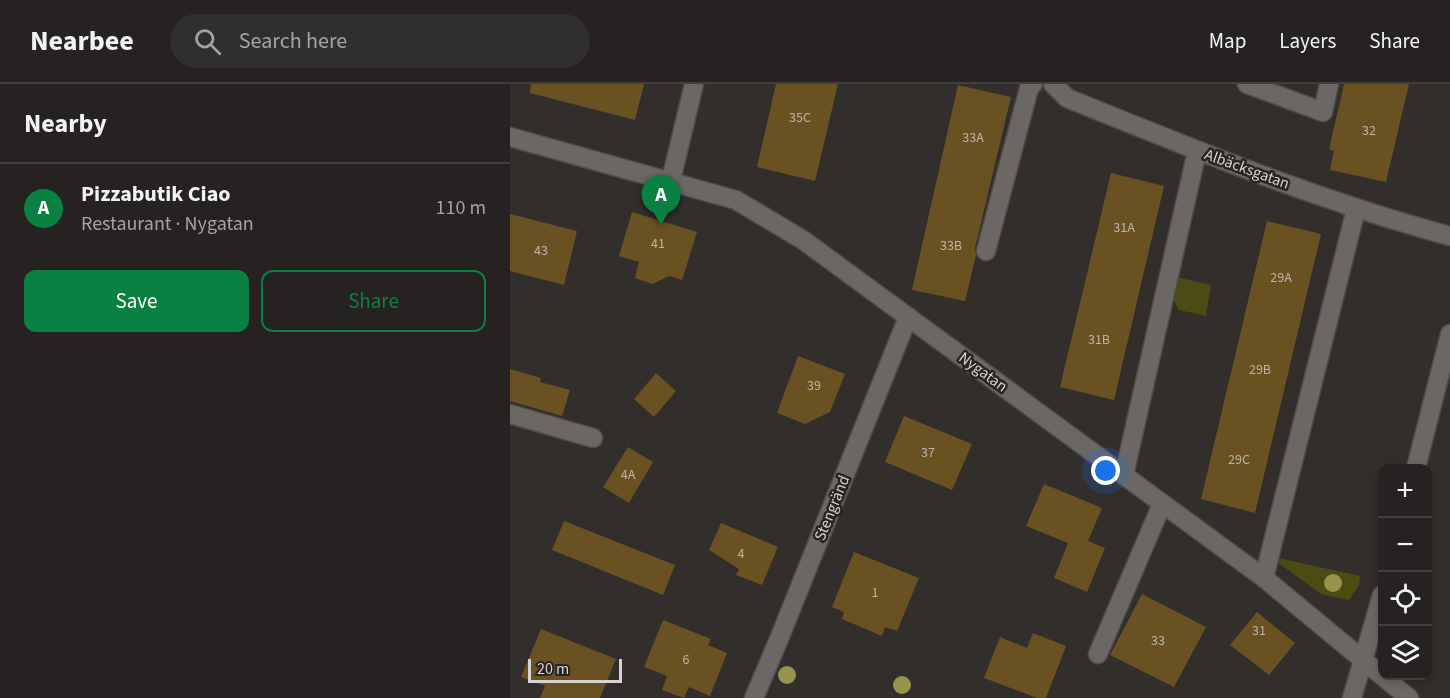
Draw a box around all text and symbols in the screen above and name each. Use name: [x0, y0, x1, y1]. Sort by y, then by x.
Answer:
search box: [170, 14, 590, 68]
text: Nearbee: [30, 21, 134, 61]
icon: search: [191, 25, 224, 58]
text: Search here: [239, 25, 347, 57]
text: Map: [1209, 26, 1246, 56]
text: Layers: [1279, 26, 1336, 56]
text: Share: [1369, 26, 1420, 56]
text: Nearby: [24, 105, 107, 142]
house number: 35C: [789, 108, 811, 128]
house number: 32: [1362, 121, 1376, 141]
house number: 33A: [962, 128, 984, 148]
street label: Albäcksgatan: [1201, 143, 1293, 195]
pin: A: [642, 176, 680, 225]
text: Pizzabutik Ciao: [81, 178, 230, 210]
text: A: [38, 194, 49, 222]
text: 110 m: [436, 194, 486, 222]
text: Restaurant · Nygatan: [81, 210, 254, 238]
house number: 31A: [1113, 218, 1135, 238]
house number: 41: [651, 234, 665, 254]
house number: 33B: [940, 236, 962, 256]
house number: 43: [534, 241, 548, 261]
house number: 29A: [1270, 268, 1292, 288]
button: Save: [24, 270, 249, 332]
button: Share: [261, 270, 486, 332]
house number: 31B: [1088, 330, 1110, 350]
street label: Nygatan: [954, 347, 1012, 397]
house number: 29B: [1249, 360, 1271, 380]
house number: 39: [807, 376, 821, 396]
house number: 37: [921, 443, 935, 463]
house number: 29C: [1228, 450, 1250, 470]
your location: [1091, 456, 1120, 485]
map controls: [1378, 464, 1432, 680]
button: +: [1378, 464, 1432, 518]
house number: 4A: [621, 465, 636, 485]
street label: Stengränd: [809, 472, 855, 544]
button: −: [1378, 518, 1432, 572]
house number: 4: [738, 544, 745, 564]
button: locate: [1378, 572, 1432, 626]
house number: 1: [872, 583, 879, 603]
house number: 31: [1252, 621, 1266, 641]
button: layers: [1378, 626, 1432, 680]
house number: 33: [1151, 631, 1165, 651]
house number: 6: [683, 650, 690, 670]
scale bar: [528, 656, 622, 684]
text: 20 m: [537, 658, 569, 680]

